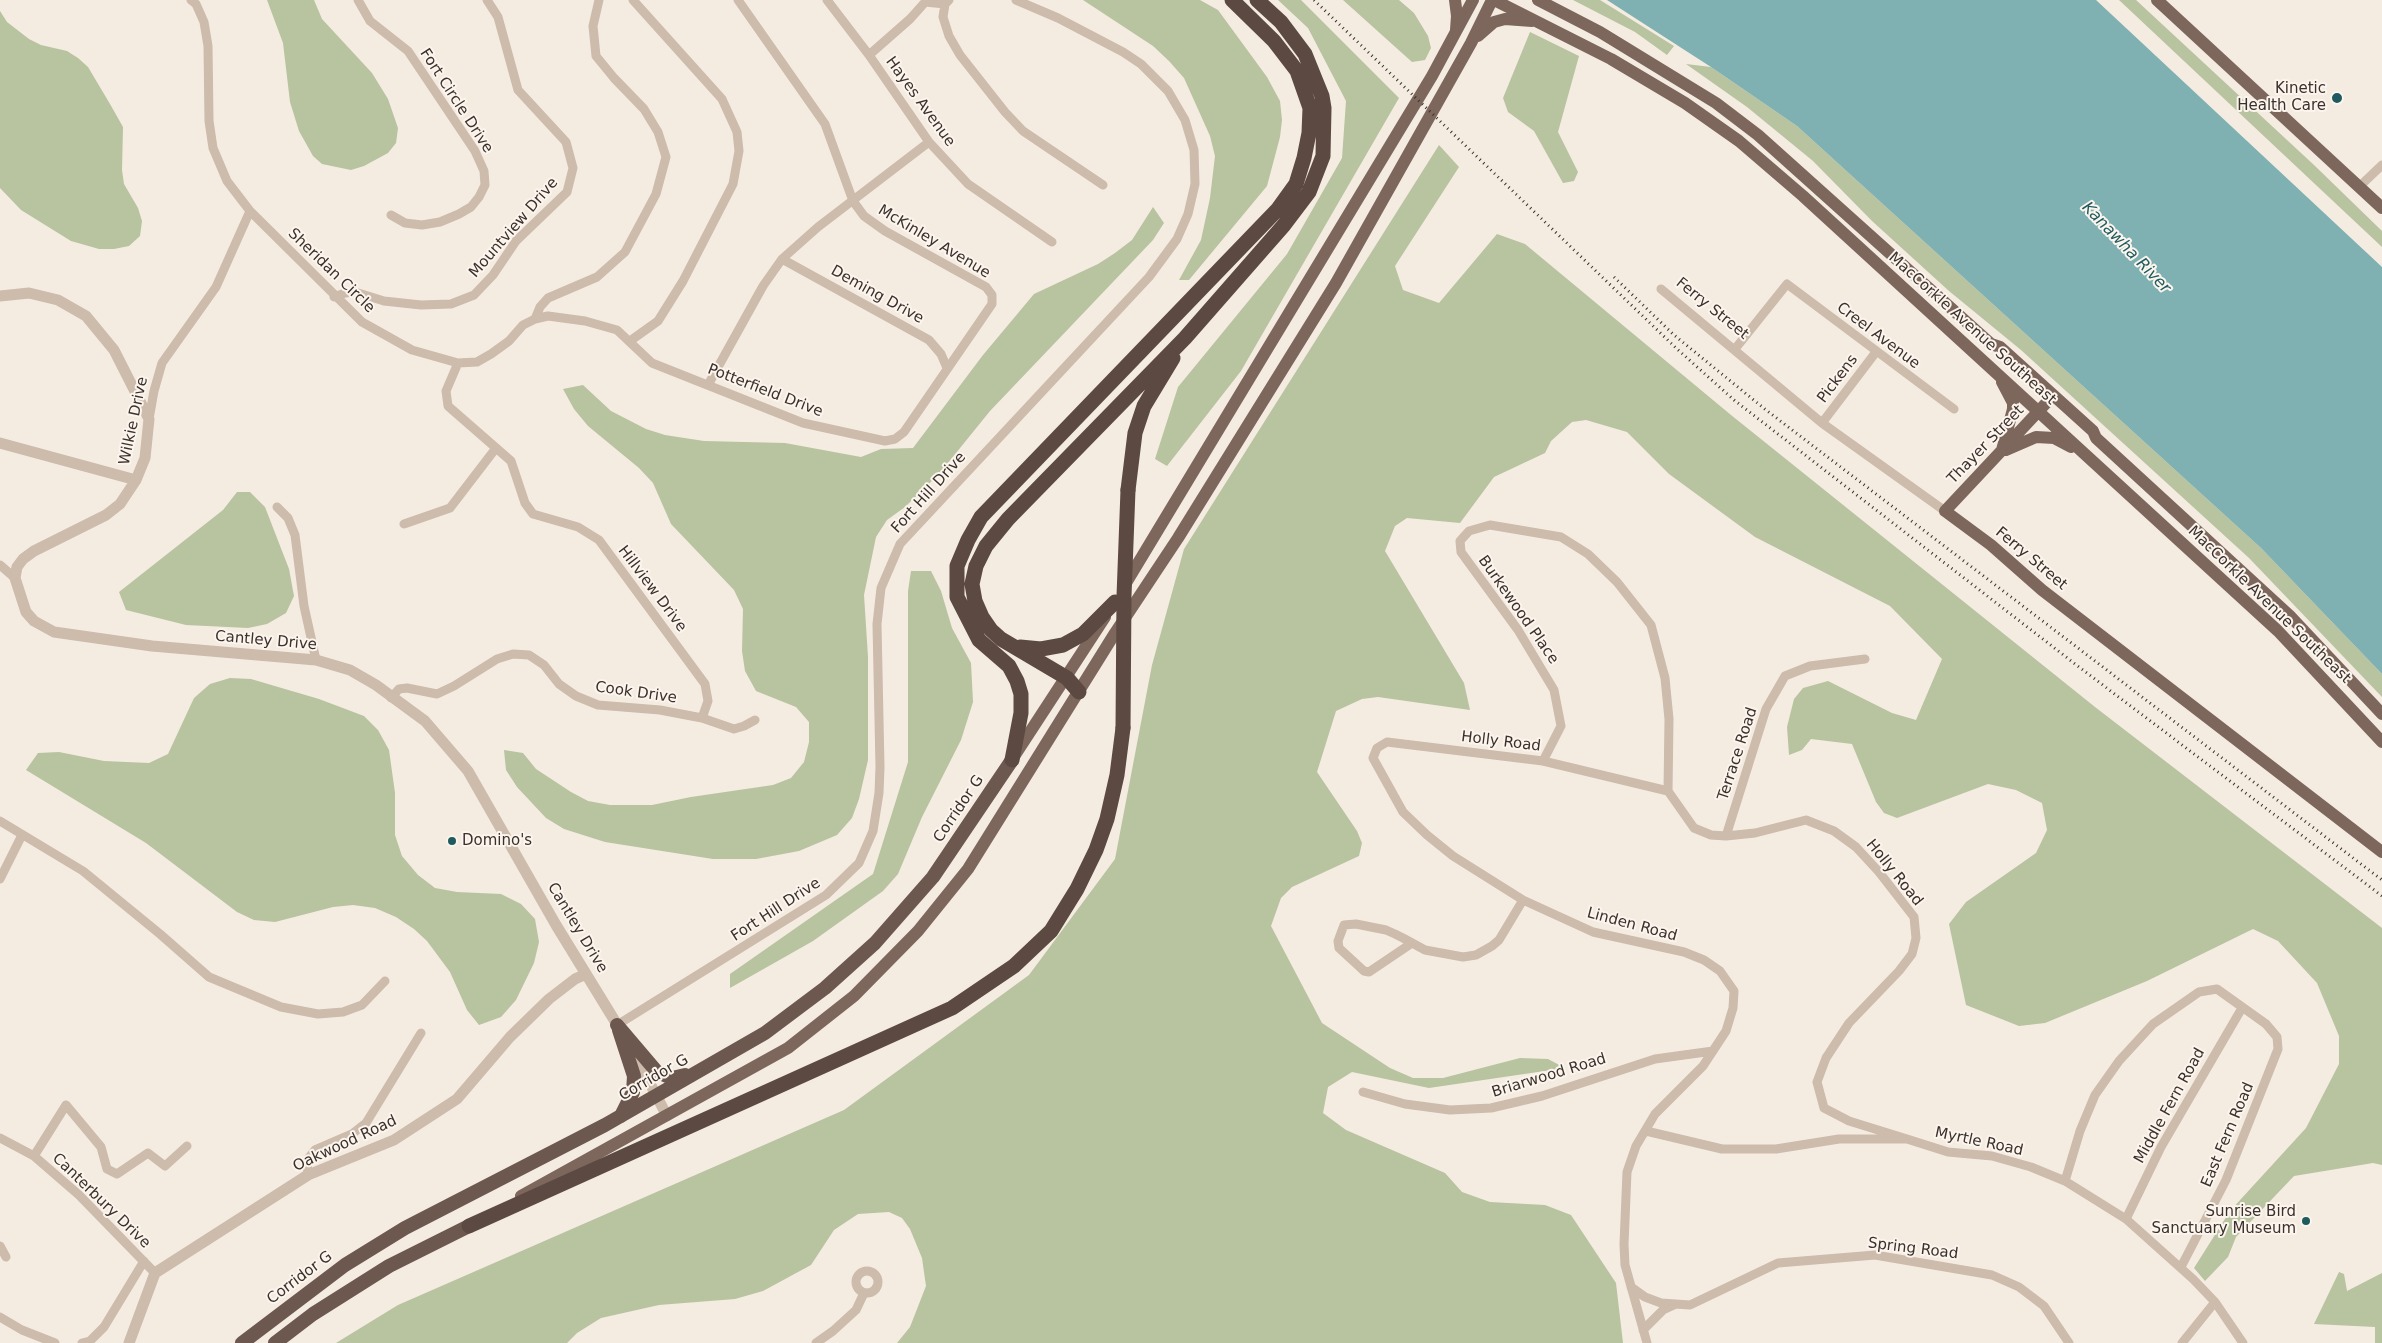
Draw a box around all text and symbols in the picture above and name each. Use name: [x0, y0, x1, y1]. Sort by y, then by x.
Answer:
street label: Fort Circle Drive: [416, 45, 496, 157]
street label: Hayes Avenue: [881, 53, 959, 151]
place label: Kinetic Health Care: [2237, 80, 2326, 115]
marker: Kinetic Health Care: [2330, 91, 2344, 105]
street label: Mountview Drive: [466, 174, 562, 282]
water label: Kanawha River: [2078, 198, 2174, 298]
street label: McKinley Avenue: [875, 201, 993, 283]
street label: Sheridan Circle: [284, 225, 378, 317]
street label: MacCorkle Avenue Southeast: [1885, 249, 2059, 409]
street label: Deming Drive: [827, 262, 927, 328]
street label: Ferry Street: [1672, 274, 1752, 344]
street label: Creel Avenue: [1833, 299, 1923, 373]
street label: Pickens: [1814, 351, 1862, 407]
street label: Potterfield Drive: [705, 361, 825, 421]
street label: Wilkie Drive: [116, 375, 152, 467]
street label: Thayer Street: [1944, 402, 2028, 488]
street label: Fort Hill Drive: [888, 449, 970, 537]
street label: MacCorkle Avenue Southeast: [2184, 522, 2354, 688]
street label: Ferry Street: [1991, 524, 2071, 594]
street label: Hillview Drive: [614, 542, 690, 636]
street label: Burkewood Place: [1474, 552, 1562, 668]
street label: Cantley Drive: [214, 628, 318, 654]
street label: Cook Drive: [594, 678, 678, 708]
street label: Terrace Road: [1714, 705, 1762, 803]
street label: Holly Road: [1460, 728, 1542, 756]
street label: Corridor G: [930, 772, 988, 846]
place label: Domino's: [462, 832, 532, 850]
marker: Domino's: [446, 835, 458, 847]
street label: Holly Road: [1862, 836, 1926, 910]
street label: Fort Hill Drive: [728, 875, 824, 945]
street label: Cantley Drive: [543, 880, 611, 976]
street label: Linden Road: [1585, 904, 1679, 946]
street label: Middle Fern Road: [2131, 1045, 2209, 1167]
street label: Briarwood Road: [1490, 1050, 1608, 1102]
street label: Corridor G: [616, 1051, 692, 1105]
street label: East Fern Road: [2198, 1080, 2258, 1190]
street label: Oakwood Road: [290, 1112, 400, 1176]
street label: Myrtle Road: [1933, 1124, 2025, 1160]
street label: Canterbury Drive: [48, 1150, 154, 1252]
place label: Sunrise Bird Sanctuary Museum: [2152, 1203, 2296, 1238]
marker: Sunrise Bird Sanctuary Museum: [2300, 1215, 2312, 1227]
street label: Spring Road: [1867, 1235, 1959, 1263]
street label: Corridor G: [264, 1248, 336, 1308]

